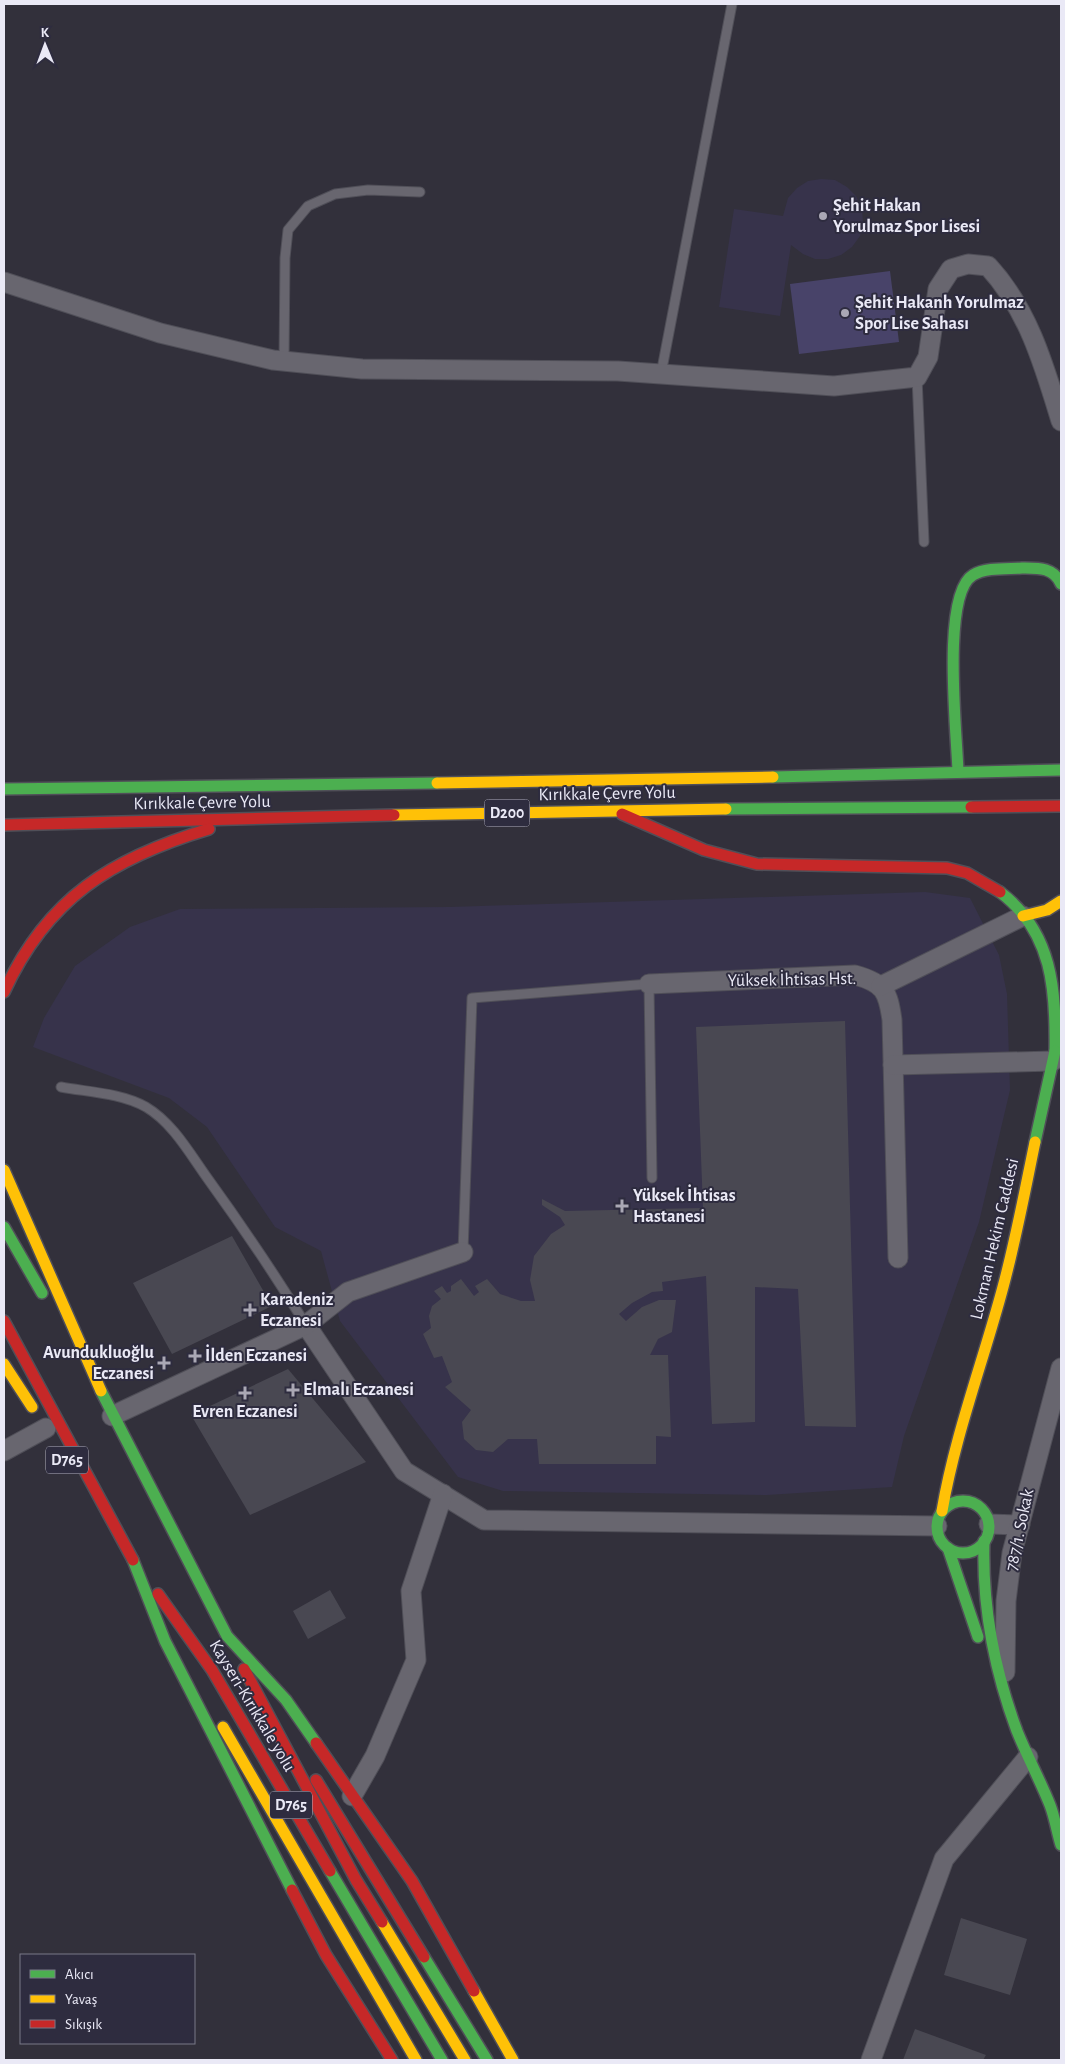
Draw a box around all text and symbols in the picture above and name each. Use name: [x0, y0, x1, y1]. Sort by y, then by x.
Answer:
north arrow: [20, 20, 70, 70]
text: K: [41, 26, 50, 40]
place label: Şehit Hakan Yorulmaz Spor Lisesi: [833, 197, 980, 236]
marker: Şehit Hakan Yorulmaz Spor Lisesi: [817, 210, 829, 222]
place label: Şehit Hakanh Yorulmaz Spor Lise Sahası: [855, 294, 1024, 333]
marker: Şehit Hakanh Yorulmaz Spor Lise Sahası: [839, 307, 851, 319]
street label: Kırıkkale Çevre Yolu: [538, 784, 676, 804]
street label: Kırıkkale Çevre Yolu: [133, 793, 271, 813]
road number: D200: [484, 800, 530, 826]
street label: Yüksek İhtisas Hst.: [727, 968, 856, 990]
street label: Lokman Hekim Caddesi: [968, 1157, 1022, 1321]
place label: Yüksek İhtisas Hastanesi: [633, 1184, 736, 1226]
marker: Yüksek İhtisas Hastanesi: [615, 1199, 629, 1213]
place label: Karadeniz Eczanesi: [260, 1291, 334, 1330]
marker: Karadeniz Eczanesi: [244, 1304, 256, 1316]
place label: Avundukluoğlu Eczanesi: [43, 1344, 155, 1383]
place label: İlden Eczanesi: [205, 1344, 307, 1365]
marker: İlden Eczanesi: [189, 1350, 201, 1362]
marker: Avundukluoğlu Eczanesi: [158, 1357, 170, 1369]
place label: Elmalı Eczanesi: [303, 1381, 414, 1399]
marker: Elmalı Eczanesi: [287, 1384, 299, 1396]
marker: Evren Eczanesi: [239, 1387, 251, 1399]
place label: Evren Eczanesi: [192, 1403, 298, 1421]
road number: D765: [46, 1446, 88, 1474]
street label: 787/1. Sokak: [1003, 1487, 1038, 1573]
street label: Kayseri-Kırıkkale yolu: [206, 1637, 298, 1775]
road number: D765: [270, 1792, 312, 1818]
legend: [20, 1954, 195, 2044]
text: Akıcı: [65, 1967, 94, 1982]
text: Yavaş: [65, 1992, 97, 2007]
text: Sıkışık: [65, 2017, 102, 2032]

